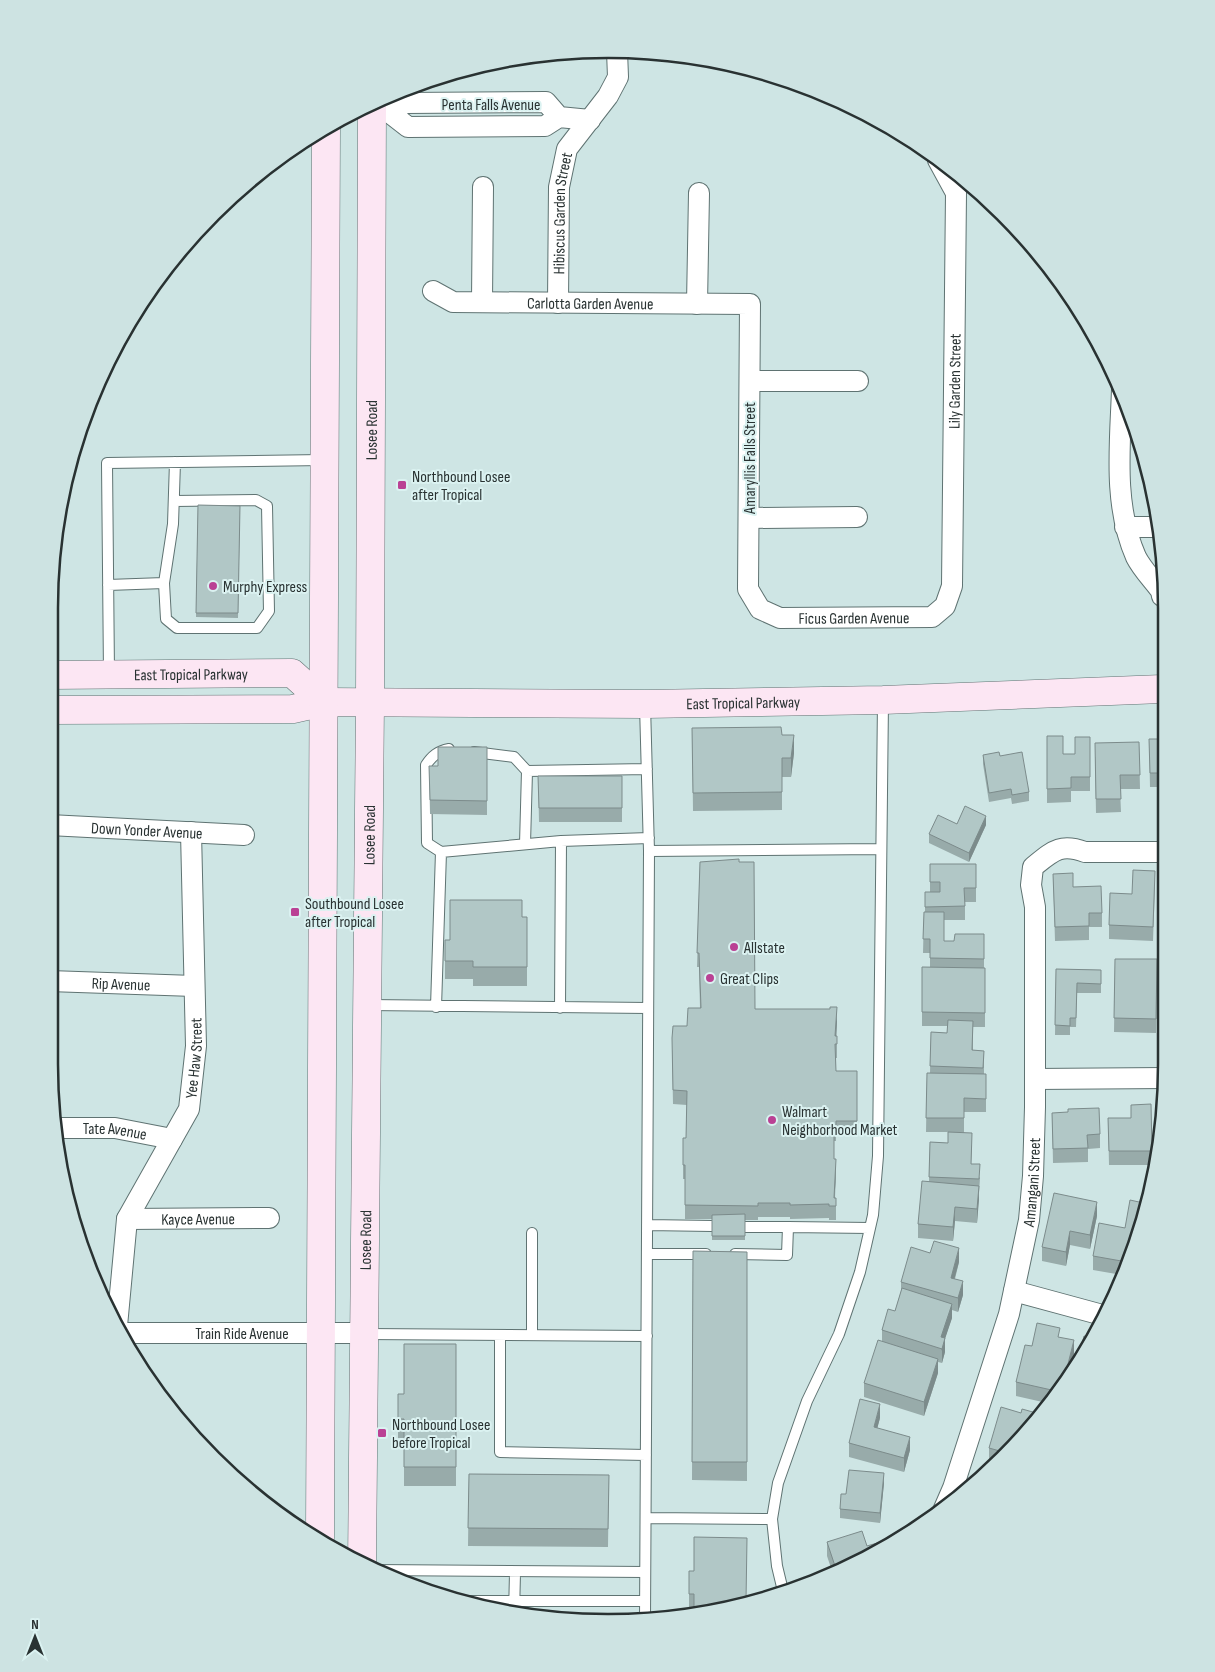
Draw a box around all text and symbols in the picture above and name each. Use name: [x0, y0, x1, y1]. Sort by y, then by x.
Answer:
street label: Penta Falls Avenue: [442, 96, 540, 115]
street label: Hibiscus Garden Street: [550, 151, 577, 274]
street label: Carlotta Garden Avenue: [527, 294, 653, 314]
street label: Lily Garden Street: [946, 333, 966, 429]
street label: Losee Road: [363, 400, 382, 460]
street label: Amaryllis Falls Street: [741, 402, 760, 515]
place label: Northbound Losee after Tropical: [412, 468, 510, 505]
marker: Northbound Losee after Tropical: [396, 479, 408, 491]
place label: Murphy Express: [223, 578, 307, 597]
marker: Murphy Express: [207, 580, 219, 592]
street label: Ficus Garden Avenue: [798, 609, 909, 629]
street label: East Tropical Parkway: [134, 665, 248, 685]
street label: East Tropical Parkway: [686, 693, 800, 714]
street label: Losee Road: [360, 805, 380, 865]
street label: Down Yonder Avenue: [91, 819, 203, 844]
place label: Southbound Losee after Tropical: [305, 895, 404, 932]
marker: Southbound Losee after Tropical: [289, 906, 301, 918]
place label: Allstate: [743, 939, 785, 958]
marker: Allstate: [728, 941, 740, 953]
place label: Great Clips: [720, 970, 779, 989]
marker: Great Clips: [704, 972, 716, 984]
street label: Rip Avenue: [91, 974, 151, 995]
street label: Yee Haw Street: [182, 1017, 207, 1099]
place label: Walmart Neighborhood Market: [782, 1103, 898, 1140]
marker: Walmart Neighborhood Market: [766, 1114, 778, 1126]
street label: Tate Avenue: [83, 1120, 148, 1145]
street label: Amangani Street: [1020, 1137, 1045, 1230]
street label: Kayce Avenue: [161, 1210, 235, 1230]
street label: Losee Road: [357, 1210, 376, 1270]
street label: Train Ride Avenue: [195, 1325, 289, 1344]
place label: Northbound Losee before Tropical: [392, 1416, 490, 1453]
marker: Northbound Losee before Tropical: [376, 1427, 388, 1439]
north arrow: [10, 1612, 60, 1662]
text: N: [31, 1616, 39, 1633]

